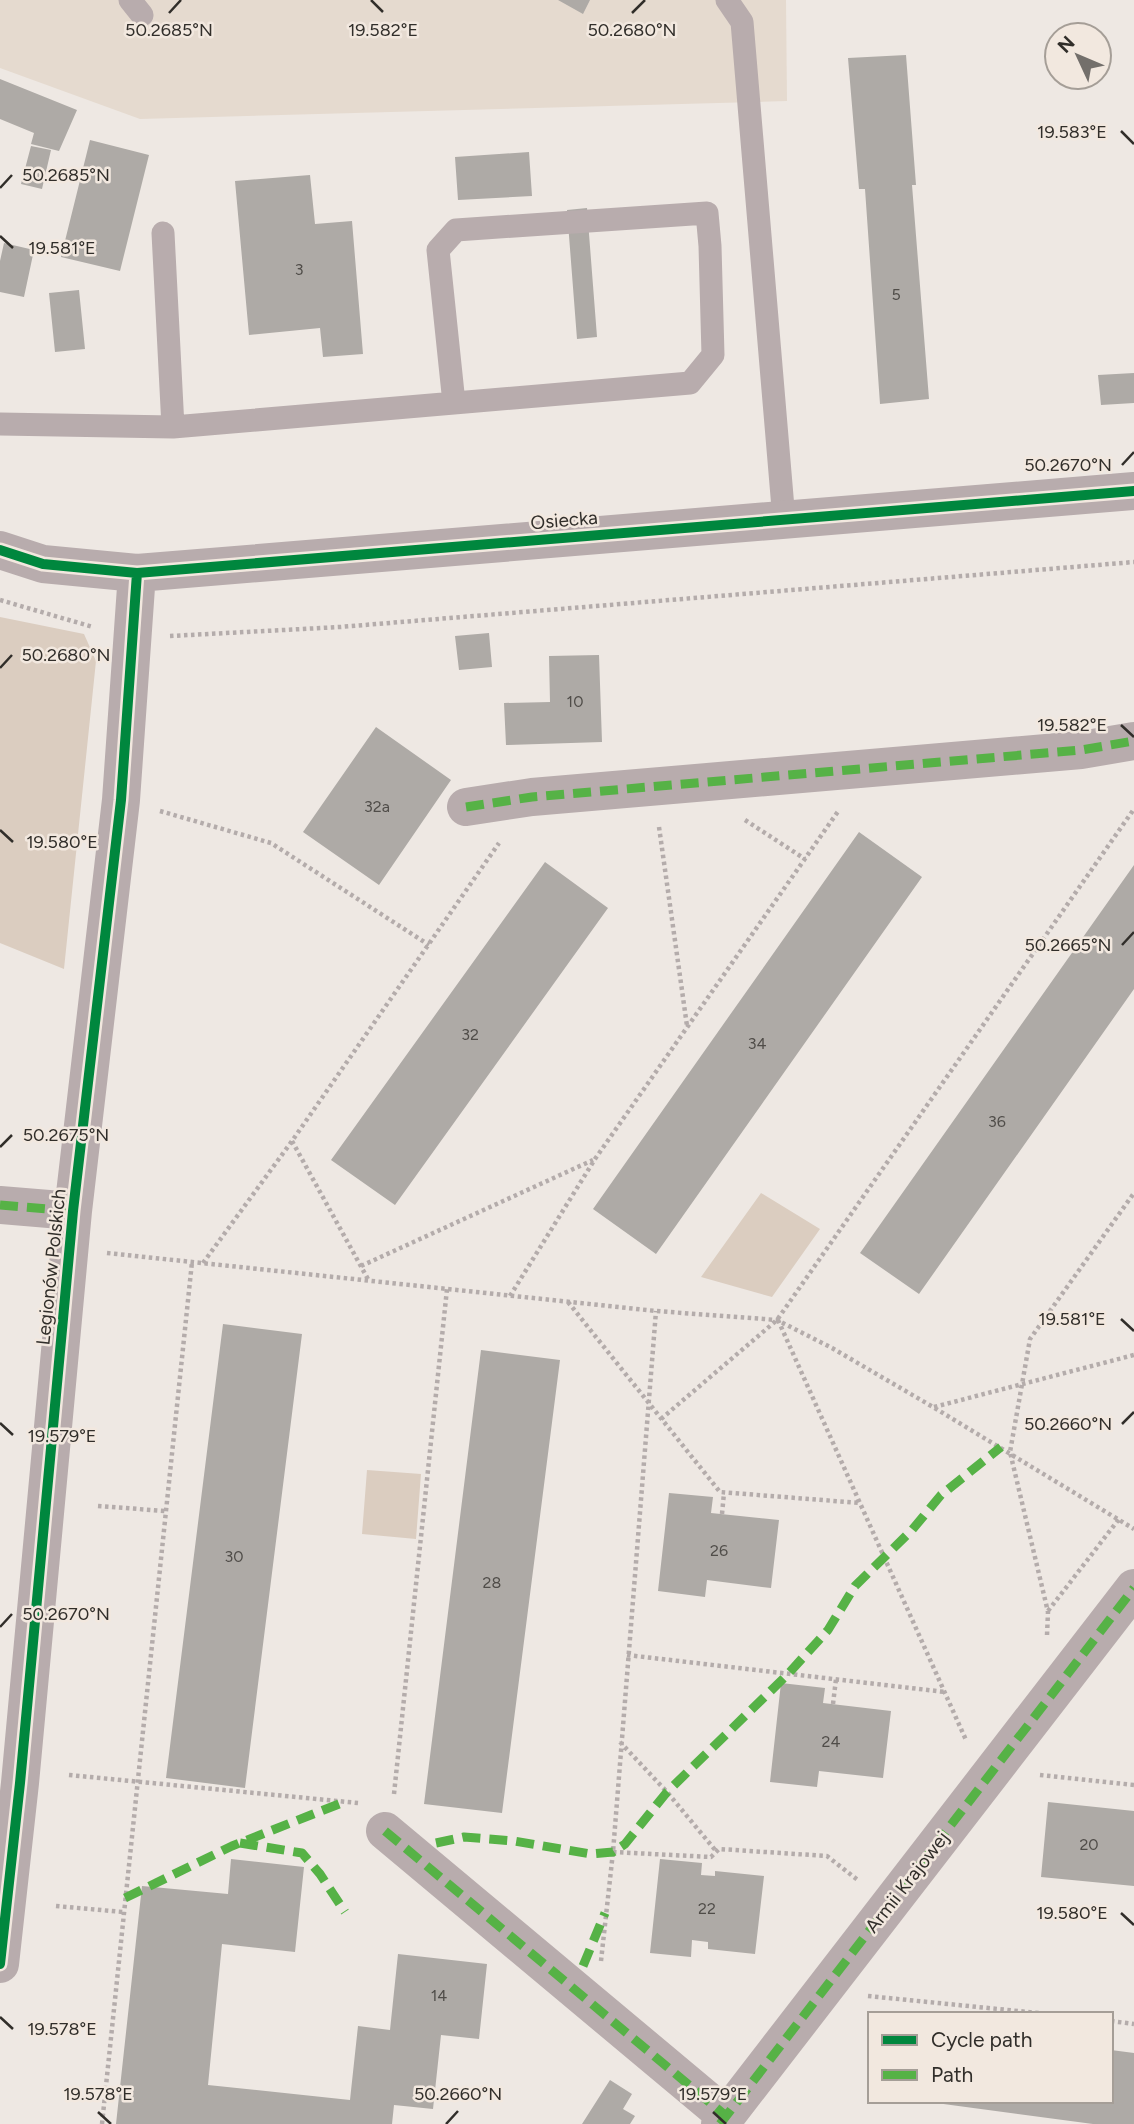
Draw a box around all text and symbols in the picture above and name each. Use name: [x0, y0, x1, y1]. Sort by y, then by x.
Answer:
text: 50.2685°N: [125, 19, 213, 41]
text: 19.582°E: [348, 19, 418, 41]
text: 50.2680°N: [587, 19, 677, 41]
north arrow: [1043, 21, 1113, 91]
text: N: [1053, 31, 1080, 58]
text: 19.583°E: [1037, 121, 1107, 143]
text: 50.2685°N: [22, 164, 110, 186]
text: 19.581°E: [28, 237, 96, 259]
house number: 3: [295, 260, 303, 279]
house number: 5: [891, 285, 901, 304]
text: 50.2670°N: [1024, 454, 1112, 476]
street label: Osiecka: [529, 506, 599, 534]
text: 50.2680°N: [21, 644, 111, 666]
house number: 10: [567, 692, 583, 711]
text: 19.582°E: [1037, 714, 1107, 736]
house number: 32a: [364, 797, 390, 816]
text: 19.580°E: [26, 831, 98, 853]
text: 50.2665°N: [1025, 934, 1112, 956]
house number: 32: [461, 1025, 479, 1044]
house number: 34: [748, 1034, 766, 1053]
house number: 36: [988, 1112, 1006, 1131]
text: 50.2675°N: [23, 1124, 109, 1146]
street label: Legionów Polskich: [31, 1188, 71, 1346]
text: 19.581°E: [1038, 1308, 1106, 1330]
text: 50.2660°N: [1024, 1413, 1112, 1435]
text: 19.579°E: [28, 1425, 96, 1447]
house number: 26: [710, 1541, 728, 1560]
house number: 30: [225, 1547, 243, 1566]
house number: 28: [483, 1573, 501, 1592]
text: 50.2670°N: [22, 1603, 110, 1625]
house number: 24: [822, 1732, 840, 1751]
street label: Armii Krajowej: [860, 1827, 954, 1937]
house number: 20: [1079, 1835, 1099, 1854]
house number: 22: [698, 1899, 716, 1918]
text: 19.580°E: [1036, 1902, 1108, 1924]
house number: 14: [431, 1986, 447, 2005]
legend: [868, 2012, 1113, 2103]
text: 19.578°E: [27, 2018, 97, 2040]
text: Cycle path: [931, 2027, 1032, 2052]
text: Path: [931, 2062, 973, 2087]
text: 19.578°E: [63, 2083, 133, 2105]
text: 50.2660°N: [414, 2083, 502, 2105]
text: 19.579°E: [679, 2083, 747, 2105]

